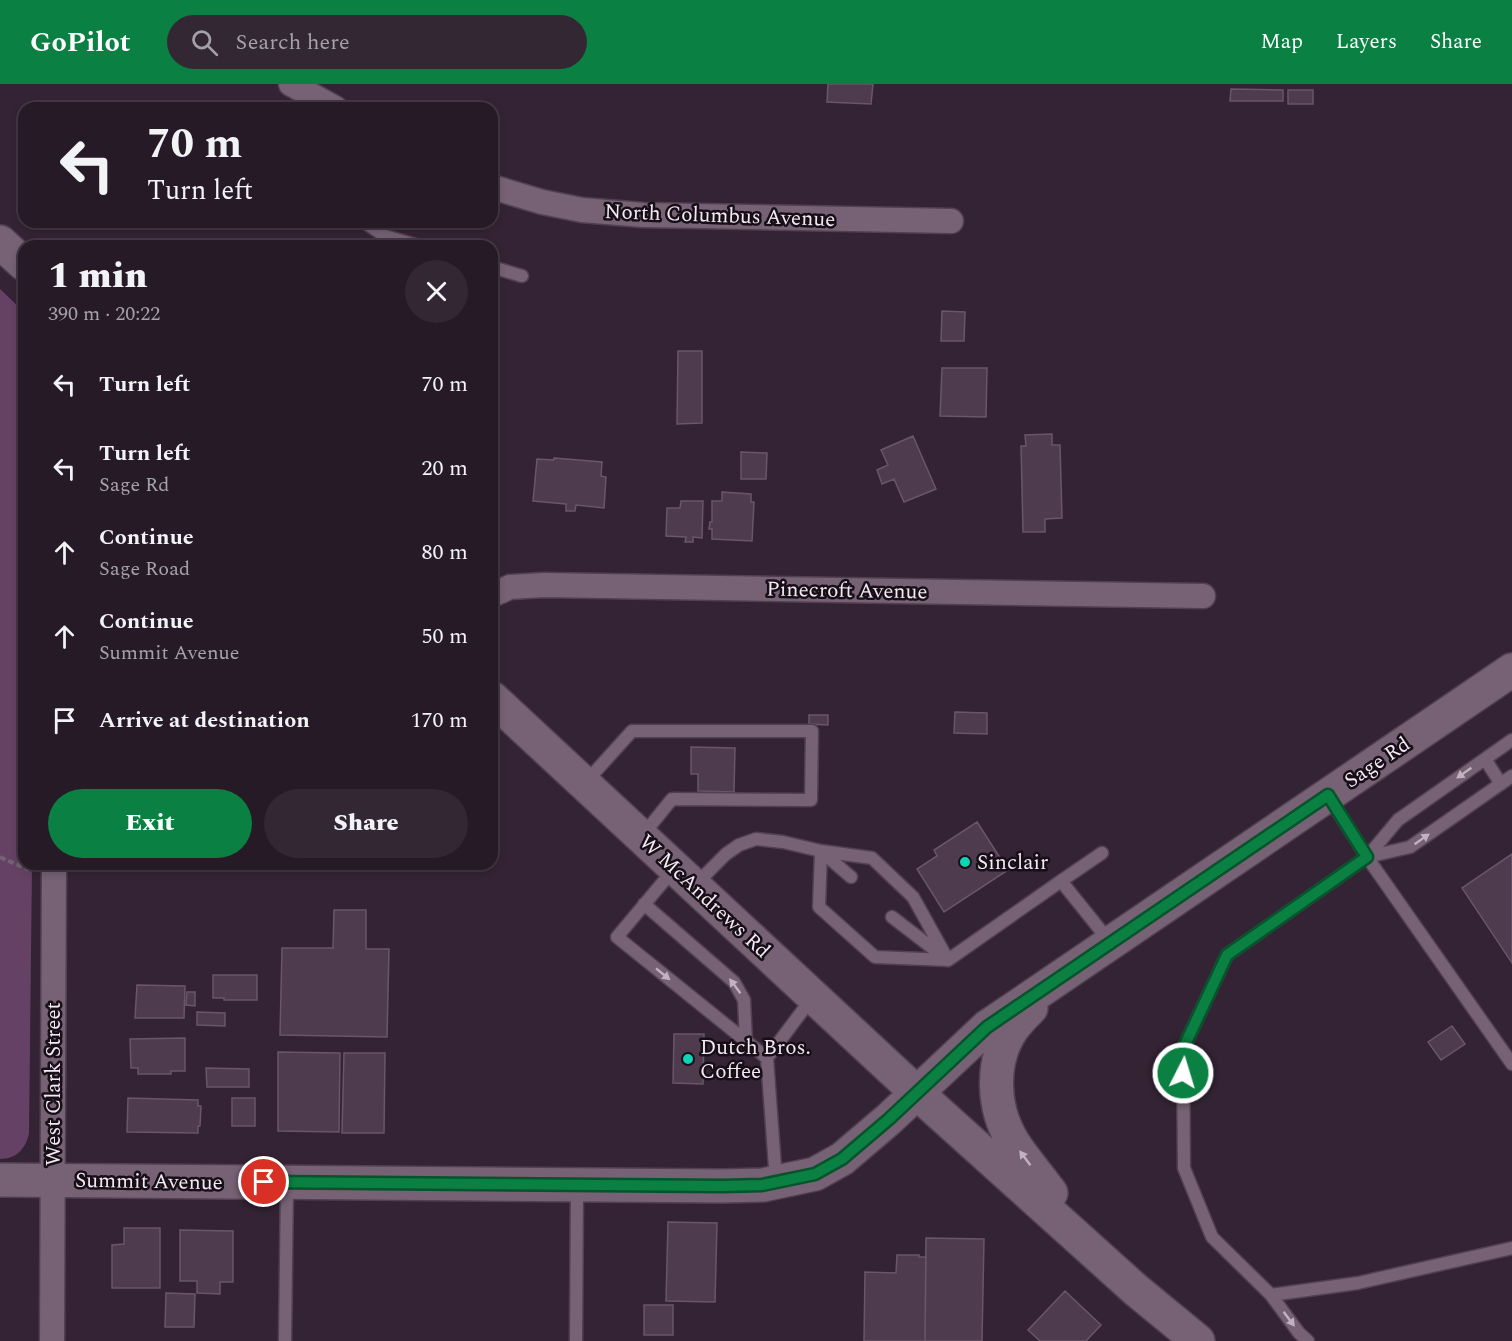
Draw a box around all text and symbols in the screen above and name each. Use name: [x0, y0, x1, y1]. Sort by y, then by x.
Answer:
search box: [167, 15, 587, 69]
text: GoPilot: [30, 21, 131, 64]
icon: search: [188, 26, 221, 59]
text: Search here: [236, 26, 350, 59]
text: Map: [1261, 26, 1303, 58]
text: Layers: [1336, 26, 1397, 58]
text: Share: [1430, 26, 1482, 58]
text: 70 m: [147, 113, 242, 176]
icon: left: [48, 126, 126, 204]
text: Turn left: [147, 170, 253, 212]
street label: North Columbus Avenue: [604, 196, 836, 236]
text: 1 min: [48, 249, 148, 304]
button: close: [405, 260, 468, 323]
text: 390 m · 20:22: [48, 299, 160, 329]
icon: left: [48, 368, 81, 401]
text: Turn left: [99, 368, 191, 401]
text: 70 m: [422, 368, 468, 401]
text: Turn left: [99, 437, 191, 470]
icon: left: [48, 452, 81, 485]
text: 20 m: [422, 452, 468, 485]
text: Sage Rd: [99, 470, 170, 500]
text: Continue: [99, 521, 194, 554]
icon: ahead: [48, 536, 81, 569]
text: 80 m: [422, 536, 468, 569]
text: Sage Road: [99, 554, 190, 584]
street label: Pinecroft Avenue: [766, 574, 928, 608]
text: Continue: [99, 605, 194, 638]
icon: ahead: [48, 620, 81, 653]
text: 50 m: [422, 620, 468, 653]
text: Summit Avenue: [99, 638, 240, 668]
icon: arrive: [48, 704, 81, 737]
text: Arrive at destination: [99, 704, 310, 737]
text: 170 m: [411, 704, 468, 737]
street label: Sage Rd: [1338, 729, 1417, 797]
one-way arrow: [1456, 767, 1472, 778]
button: Exit: [48, 789, 252, 858]
button: Share: [264, 789, 468, 858]
street label: W McAndrews Rd: [631, 827, 777, 966]
one-way arrow: [1413, 833, 1429, 845]
place label: Sinclair: [977, 847, 1048, 879]
marker: Sinclair: [958, 855, 972, 869]
one-way arrow: [655, 967, 671, 980]
one-way arrow: [729, 978, 741, 993]
street label: West Clark Street: [38, 1002, 70, 1166]
place label: Dutch Bros. Coffee: [700, 1032, 811, 1088]
position arrow: [1151, 1041, 1215, 1105]
marker: Dutch Bros. Coffee: [681, 1052, 695, 1066]
one-way arrow: [1019, 1150, 1031, 1165]
pin: [238, 1156, 289, 1207]
street label: Summit Avenue: [75, 1165, 223, 1199]
icon: arrive: [247, 1165, 280, 1198]
one-way arrow: [1283, 1310, 1295, 1326]

